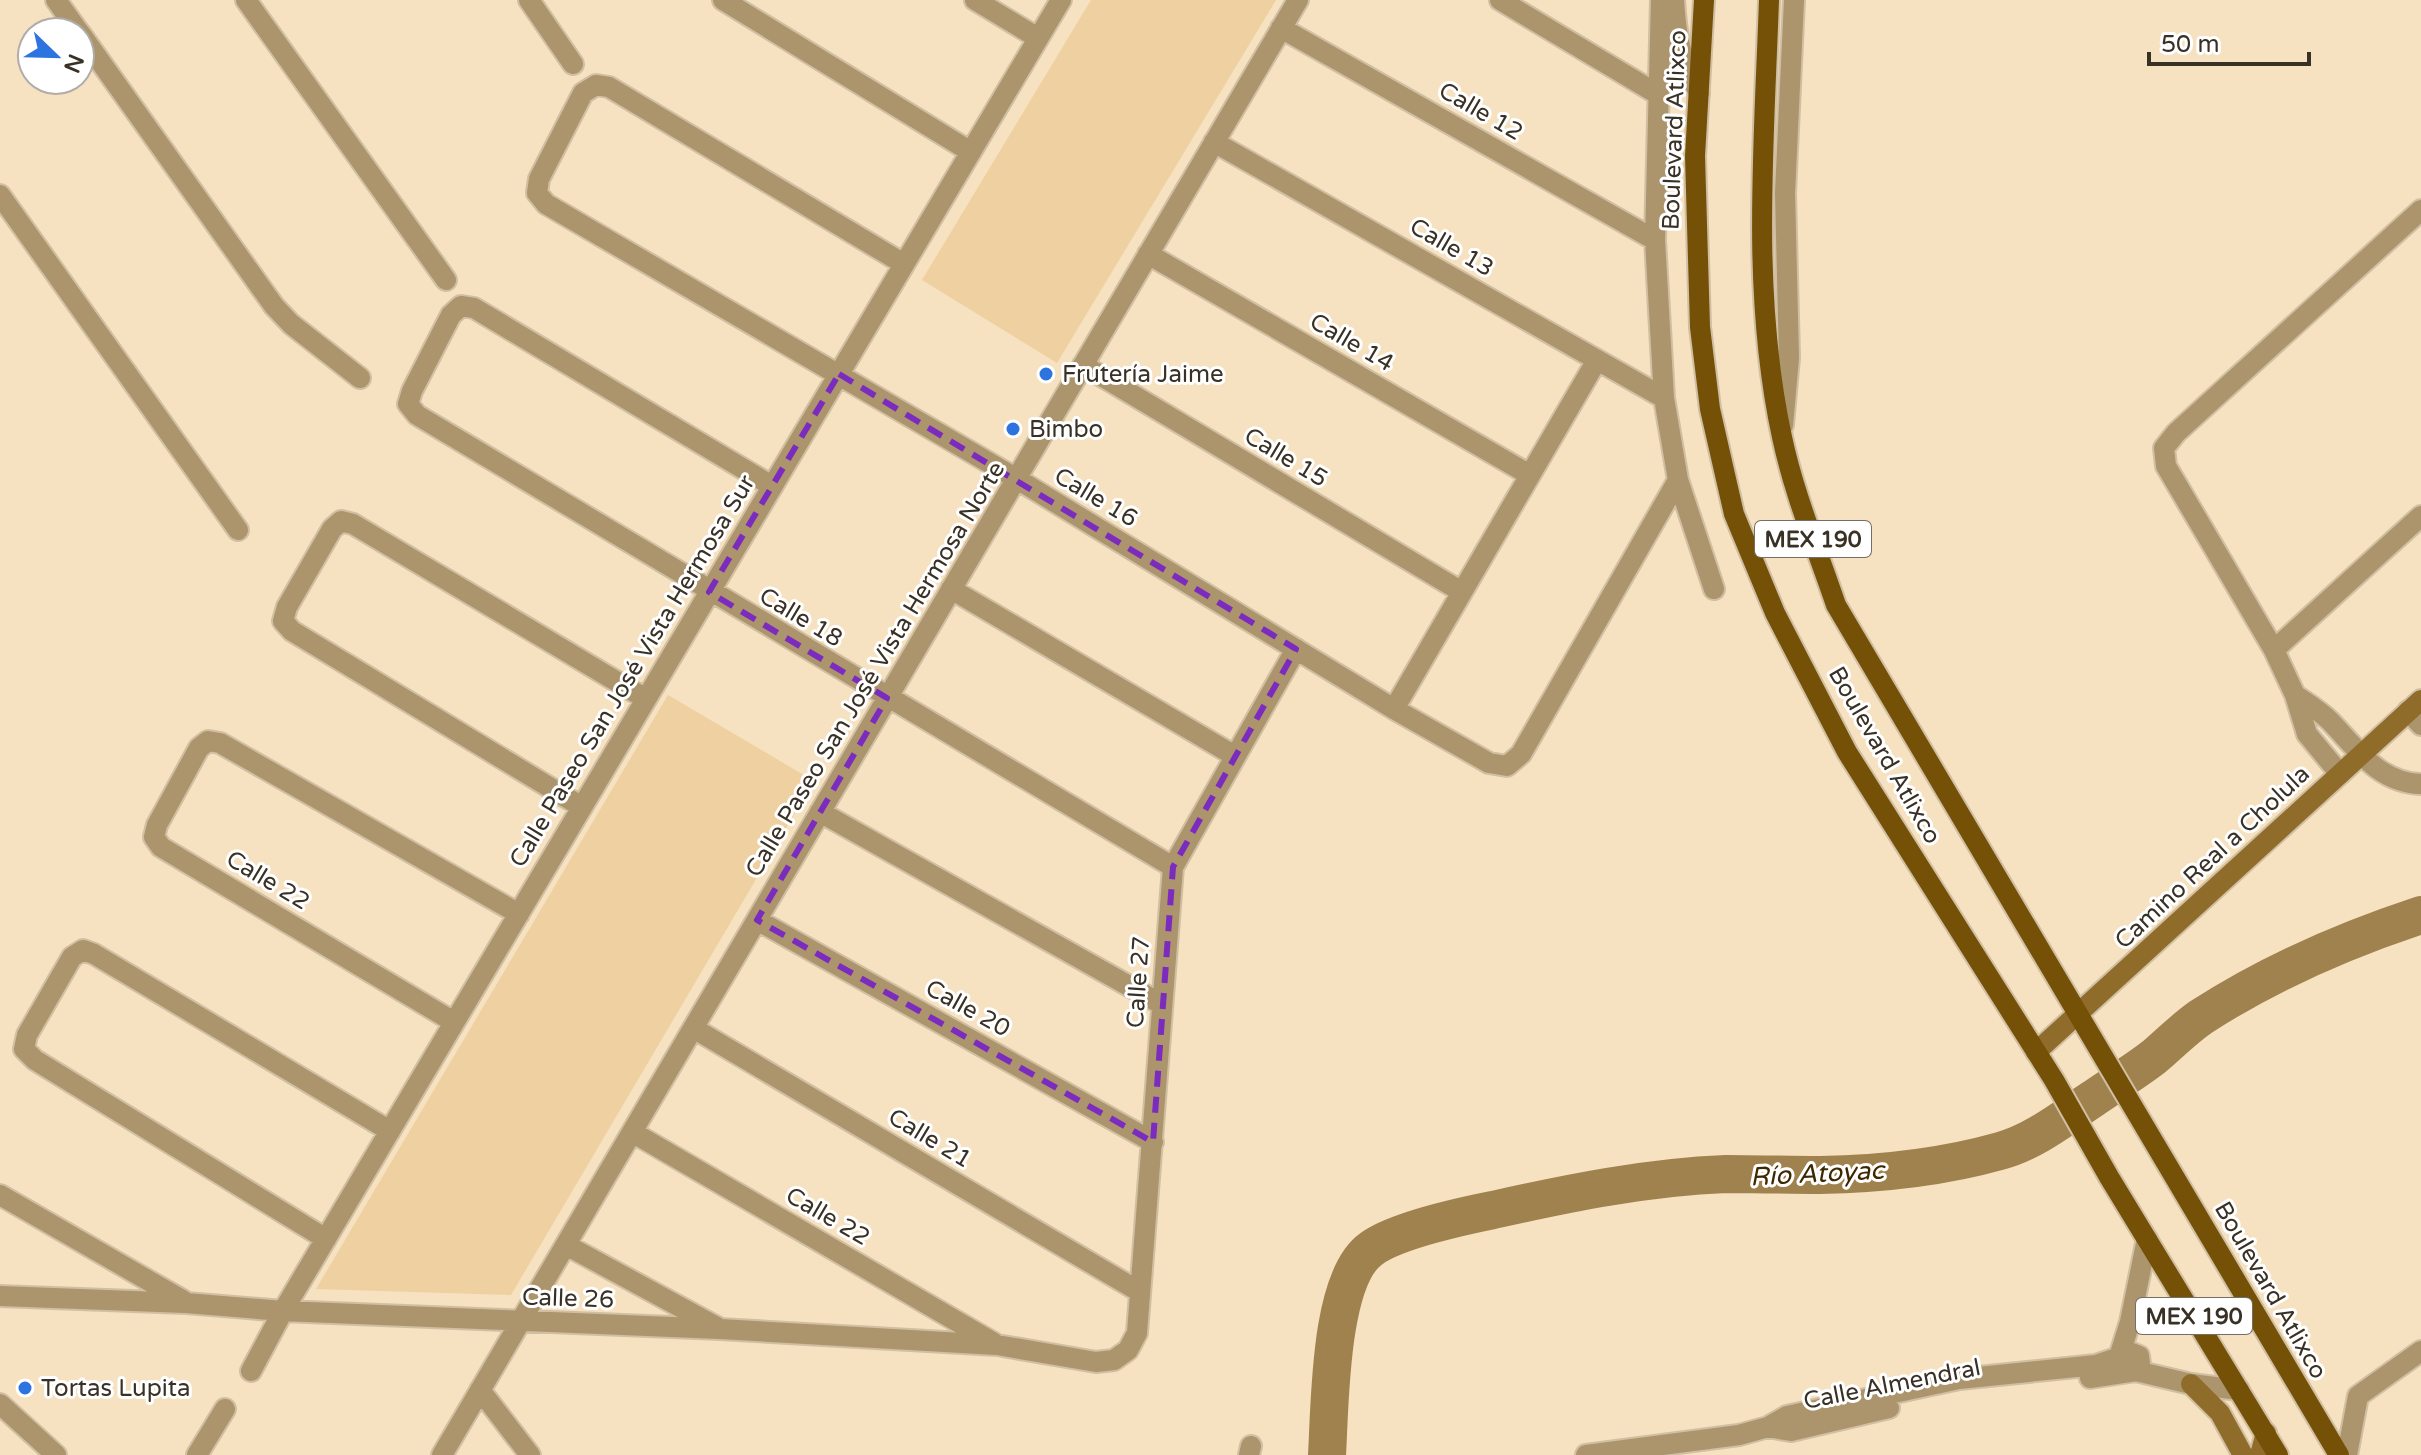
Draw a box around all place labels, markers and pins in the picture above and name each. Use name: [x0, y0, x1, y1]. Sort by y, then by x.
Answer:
place label: Frutería Jaime: [1062, 360, 1224, 389]
marker: Frutería Jaime: [1037, 365, 1055, 383]
place label: Bimbo: [1029, 415, 1103, 444]
marker: Bimbo: [1004, 420, 1022, 438]
place label: Tortas Lupita: [41, 1374, 191, 1403]
marker: Tortas Lupita: [16, 1379, 34, 1397]

